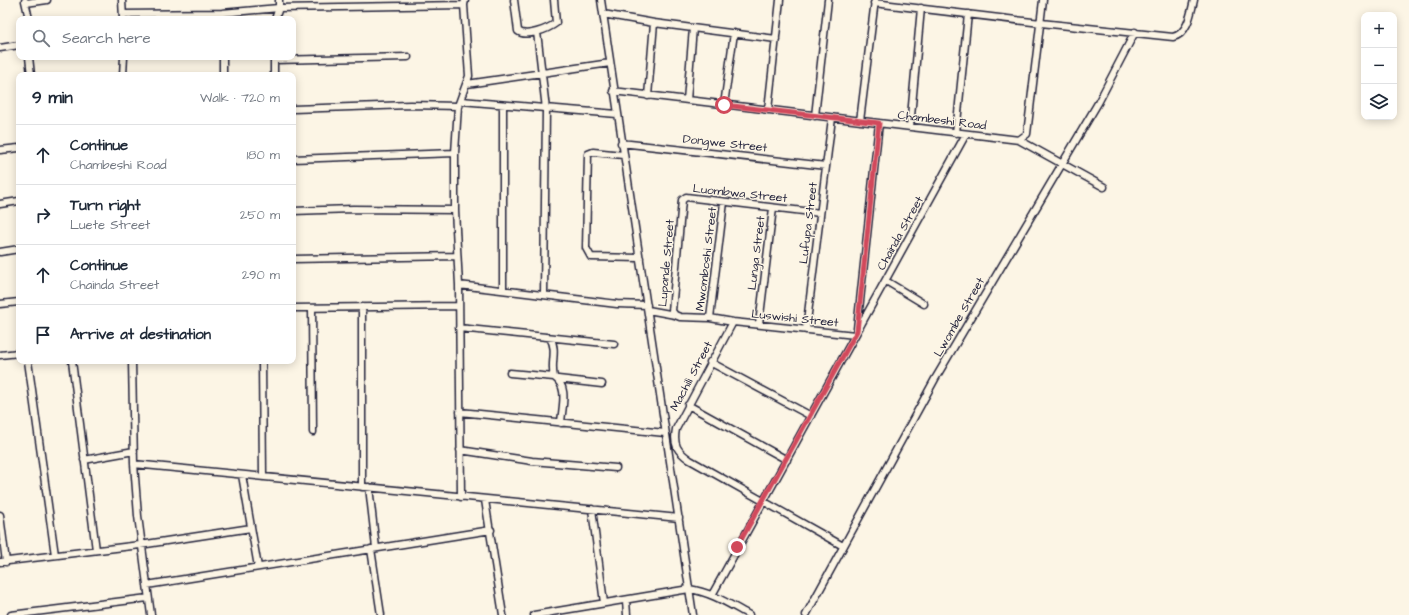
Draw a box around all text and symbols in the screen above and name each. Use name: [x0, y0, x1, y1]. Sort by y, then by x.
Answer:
map controls: [1361, 12, 1397, 120]
button: +: [1361, 12, 1397, 48]
search box: [16, 16, 296, 60]
icon: search: [30, 27, 52, 49]
text: Search here: [62, 28, 151, 49]
button: −: [1361, 48, 1397, 84]
button: layers: [1361, 84, 1397, 120]
text: 9 min: [32, 86, 73, 110]
text: Walk · 720 m: [200, 89, 280, 107]
route start: [715, 96, 733, 114]
street label: Chambeshi Road: [897, 107, 987, 134]
street label: Dongwe Street: [682, 131, 768, 157]
text: Continue: [70, 135, 128, 156]
icon: ahead: [32, 144, 54, 166]
text: 180 m: [246, 146, 280, 164]
text: Chambeshi Road: [70, 156, 167, 174]
street label: Luombwa Street: [692, 180, 788, 207]
street label: Lufupa Street: [795, 181, 822, 265]
street label: Chainda Street: [873, 193, 928, 273]
text: Turn right: [70, 195, 141, 216]
icon: right: [32, 204, 54, 226]
text: 250 m: [240, 206, 280, 224]
street label: Mwomboshi Street: [692, 206, 721, 312]
street label: Lunga Street: [744, 215, 770, 291]
text: Luete Street: [70, 216, 150, 234]
street label: Lupande Street: [654, 218, 679, 307]
text: Continue: [70, 255, 128, 276]
icon: ahead: [32, 264, 54, 286]
text: 290 m: [242, 266, 280, 284]
street label: Lwombe Street: [930, 274, 989, 360]
text: Chainda Street: [70, 276, 159, 294]
street label: Luswishi Street: [751, 305, 840, 332]
icon: arrive: [32, 324, 54, 346]
text: Arrive at destination: [70, 324, 211, 345]
street label: Machili Street: [666, 338, 717, 414]
route end: [728, 538, 746, 556]

